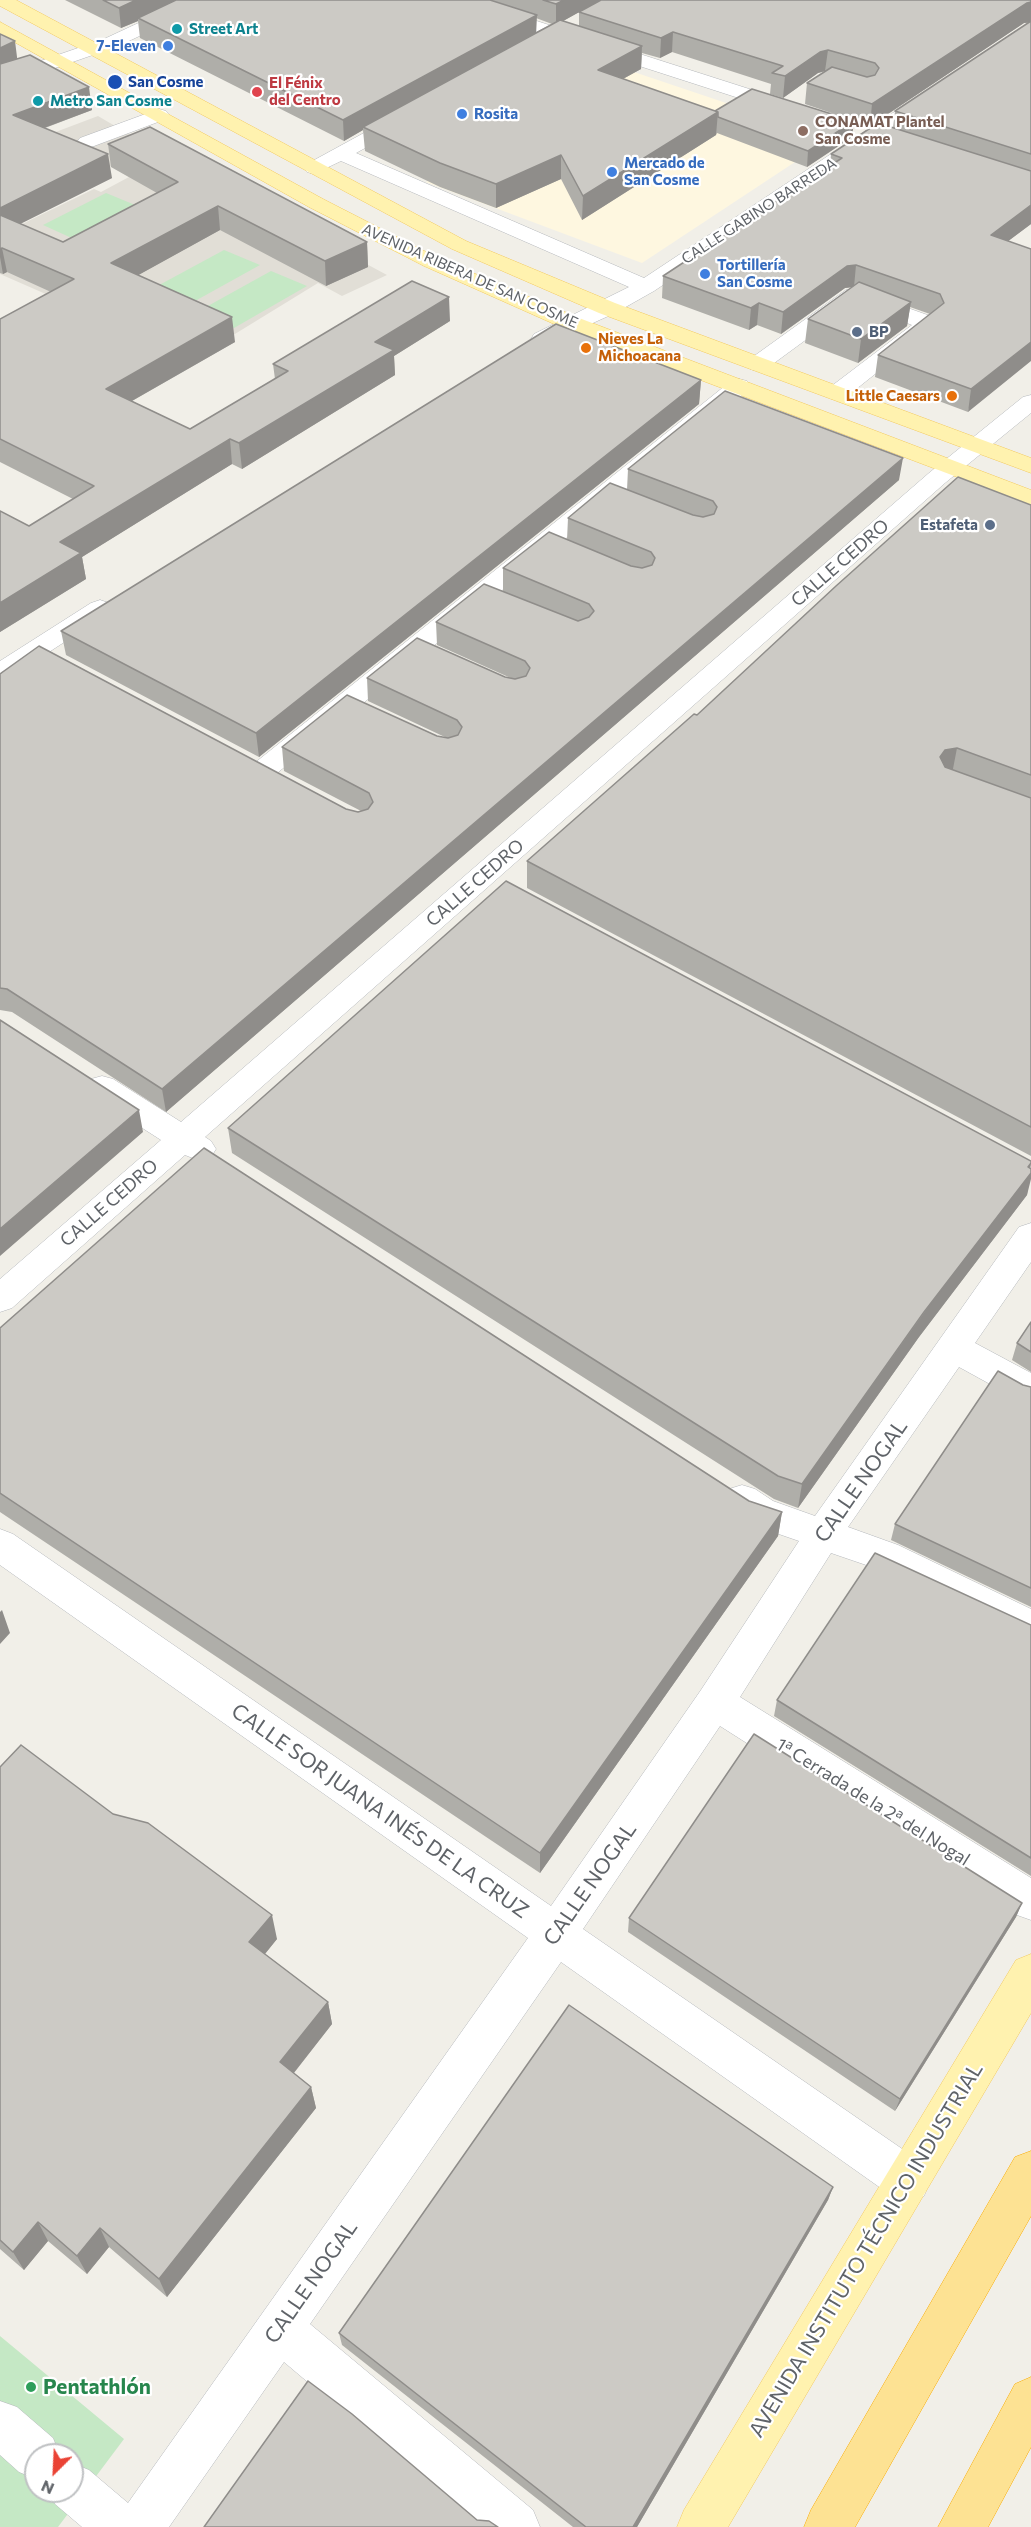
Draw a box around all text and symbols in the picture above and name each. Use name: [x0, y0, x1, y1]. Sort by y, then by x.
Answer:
place label: Street Art: [189, 20, 258, 38]
marker: Street Art: [170, 22, 184, 36]
place label: 7-Eleven: [96, 37, 156, 55]
marker: 7-Eleven: [161, 39, 175, 53]
marker: San Cosme: [106, 73, 124, 91]
place label: San Cosme: [128, 73, 203, 91]
place label: El Fénix del Centro: [269, 74, 341, 109]
marker: El Fénix del Centro: [250, 85, 264, 99]
place label: Metro San Cosme: [50, 92, 172, 110]
marker: Metro San Cosme: [31, 94, 45, 108]
place label: Rosita: [474, 105, 518, 123]
marker: Rosita: [455, 107, 469, 121]
place label: CONAMAT Plantel San Cosme: [815, 113, 945, 148]
marker: CONAMAT Plantel San Cosme: [796, 124, 810, 138]
place label: Mercado de San Cosme: [624, 154, 705, 189]
street label: CALLE GABINO BARREDA: [678, 154, 840, 268]
marker: Mercado de San Cosme: [605, 165, 619, 179]
street label: AVENIDA RIBERA DE SAN COSME: [359, 220, 581, 332]
place label: Tortillería San Cosme: [717, 256, 792, 291]
marker: Tortillería San Cosme: [698, 267, 712, 281]
place label: BP: [869, 323, 889, 341]
marker: BP: [850, 325, 864, 339]
place label: Nieves La Michoacana: [598, 330, 681, 365]
marker: Nieves La Michoacana: [579, 341, 593, 355]
place label: Little Caesars: [846, 387, 940, 405]
marker: Little Caesars: [945, 389, 959, 403]
street label: CALLE CEDRO: [787, 515, 893, 611]
place label: Estafeta: [920, 516, 978, 534]
marker: Estafeta: [983, 518, 997, 532]
street label: CALLE CEDRO: [422, 835, 528, 931]
street label: CALLE CEDRO: [56, 1155, 162, 1251]
street label: CALLE NOGAL: [809, 1415, 913, 1547]
street label: CALLE SOR JUANA INÉS DE LA CRUZ: [227, 1698, 533, 1924]
street label: 1ª Cerrada de la 2ª del Nogal: [772, 1733, 974, 1871]
street label: CALLE NOGAL: [538, 1818, 642, 1950]
street label: AVENIDA INSTITUTO TÉCNICO INDUSTRIAL: [744, 2058, 988, 2442]
street label: CALLE NOGAL: [259, 2216, 363, 2348]
place label: Pentathlón: [43, 2374, 151, 2400]
marker: Pentathlón: [24, 2380, 38, 2394]
north arrow: [24, 2443, 84, 2503]
text: N: [38, 2477, 57, 2499]

